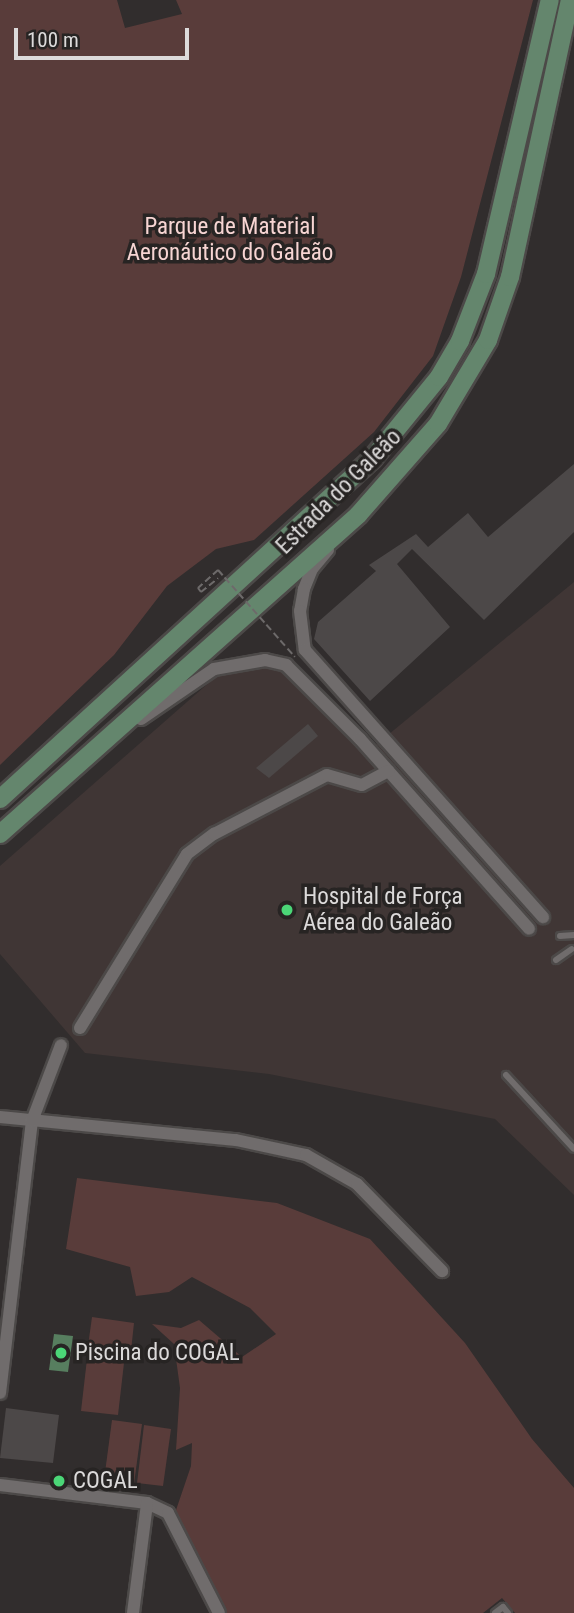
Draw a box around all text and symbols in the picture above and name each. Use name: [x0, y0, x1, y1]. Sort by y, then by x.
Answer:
scale bar: [18, 14, 192, 58]
text: 100 m: [27, 28, 79, 52]
park label: Parque de Material Aeronáutico do Galeão: [127, 213, 333, 267]
street label: Estrada do Galeão: [271, 424, 407, 560]
place label: Hospital de Força Aérea do Galeão: [303, 883, 463, 937]
marker: Hospital de Força Aérea do Galeão: [277, 900, 297, 920]
place label: Piscina do COGAL: [75, 1339, 240, 1367]
marker: Piscina do COGAL: [53, 1345, 69, 1361]
place label: COGAL: [73, 1467, 138, 1495]
marker: COGAL: [51, 1473, 67, 1489]

